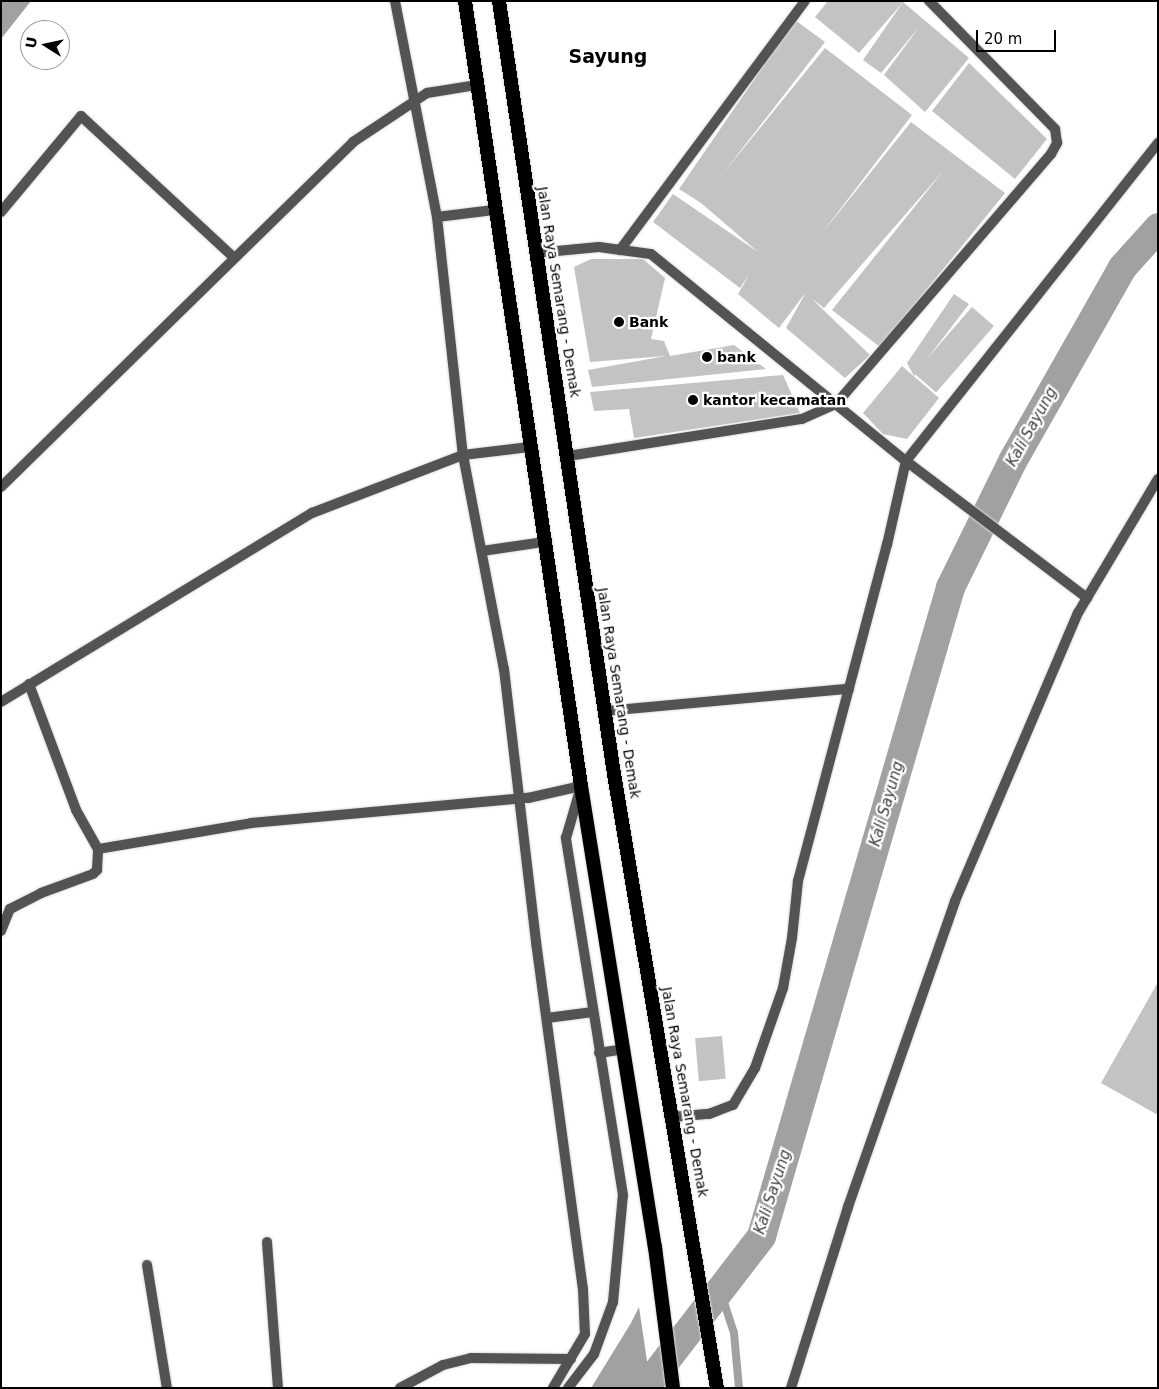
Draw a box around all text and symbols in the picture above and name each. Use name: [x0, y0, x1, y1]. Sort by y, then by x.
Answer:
north arrow: [20, 20, 70, 70]
scale bar: [979, 20, 1059, 52]
text: 20 m: [984, 30, 1022, 48]
text: U: [22, 36, 40, 50]
district label: Sayung: [569, 46, 647, 68]
street label: Jalan Raya Semarang - Demak: [534, 185, 584, 399]
place label: Bank: [629, 314, 668, 330]
marker: Bank: [613, 316, 625, 328]
place label: bank: [717, 349, 756, 365]
marker: bank: [701, 351, 713, 363]
water label: Kali Sayung: [1003, 384, 1061, 470]
place label: kantor kecamatan: [703, 392, 846, 408]
marker: kantor kecamatan: [687, 394, 699, 406]
street label: Jalan Raya Semarang - Demak: [594, 586, 644, 800]
water label: Kali Sayung: [866, 759, 908, 849]
street label: Jalan Raya Semarang - Demak: [658, 986, 712, 1198]
water label: Kali Sayung: [751, 1148, 795, 1236]

